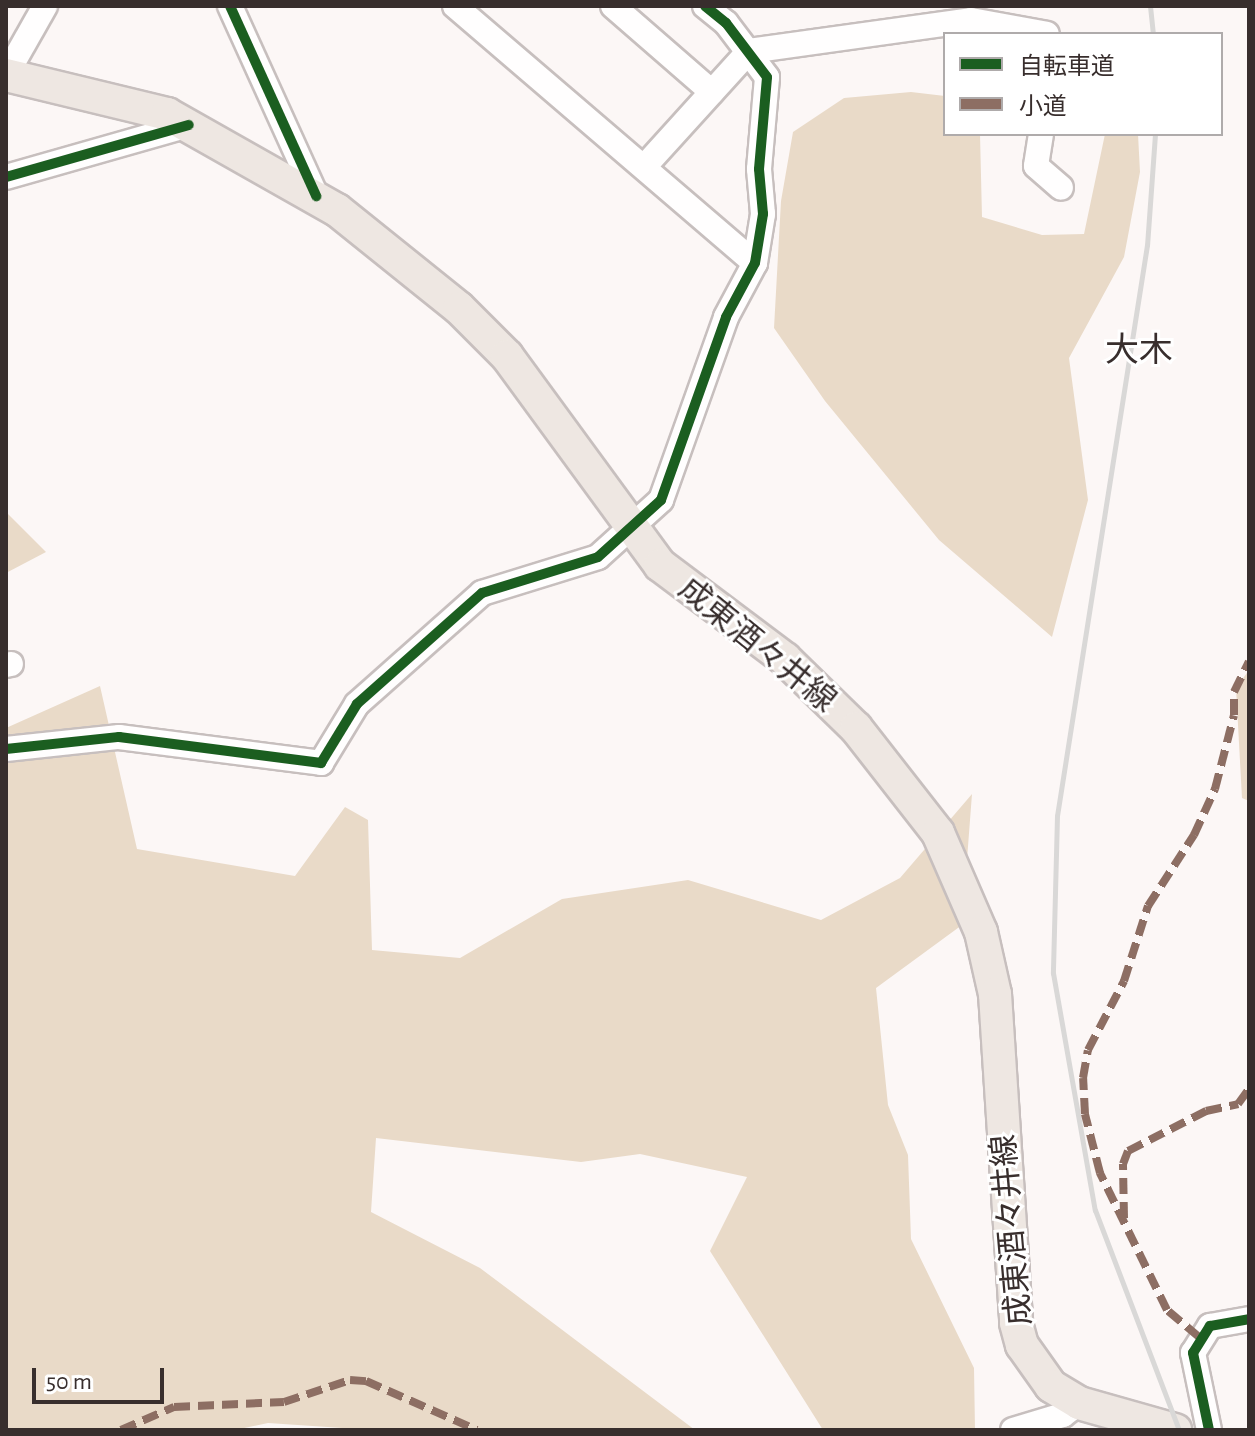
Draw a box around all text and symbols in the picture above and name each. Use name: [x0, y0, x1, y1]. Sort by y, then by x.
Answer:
legend: [943, 32, 1223, 136]
text: 自転車道: [1019, 55, 1115, 79]
text: 小道: [1019, 95, 1067, 119]
district label: 大木: [1105, 332, 1173, 372]
street label: 成東酒々井線: [670, 570, 844, 720]
street label: 成東酒々井線: [985, 1133, 1039, 1327]
scale bar: [36, 1352, 168, 1402]
text: 50 m: [46, 1370, 92, 1394]

